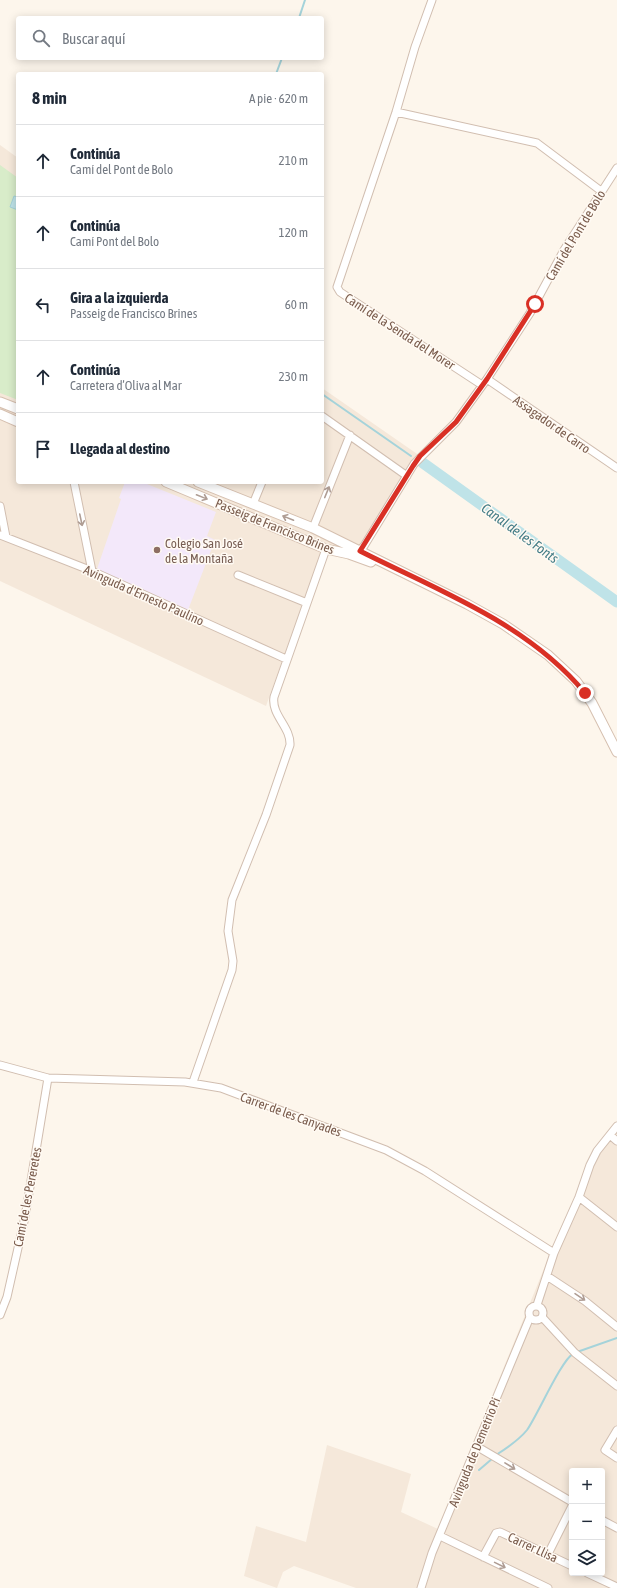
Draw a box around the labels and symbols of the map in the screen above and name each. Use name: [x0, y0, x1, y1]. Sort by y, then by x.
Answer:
street label: Camí del Pont de Bolo: [542, 187, 608, 283]
street label: Camí de la Senda del Morer: [342, 290, 458, 373]
route start: [526, 295, 544, 313]
street label: Assagador de Carro: [510, 392, 593, 456]
one-way arrow: [324, 486, 332, 498]
one-way arrow: [196, 493, 208, 501]
street label: Passeig de Francisco Brines: [213, 496, 337, 557]
water label: Canal de les Fonts: [478, 500, 562, 566]
one-way arrow: [78, 513, 86, 526]
one-way arrow: [283, 514, 295, 521]
place label: Colegio San José de la Montaña: [165, 536, 243, 566]
marker: Colegio San José de la Montaña: [152, 545, 162, 555]
street label: Avinguda d'Ernesto Paulino: [81, 562, 206, 629]
route end: [576, 684, 594, 702]
street label: Carrer de les Canyades: [238, 1089, 344, 1140]
street label: Camí de les Pereretes: [10, 1146, 45, 1248]
one-way arrow: [574, 1293, 585, 1301]
street label: Avinguda de Demetrio Pi: [446, 1395, 503, 1509]
one-way arrow: [504, 1463, 516, 1471]
street label: Carrer Llisa: [506, 1529, 560, 1565]
one-way arrow: [494, 1562, 506, 1569]

